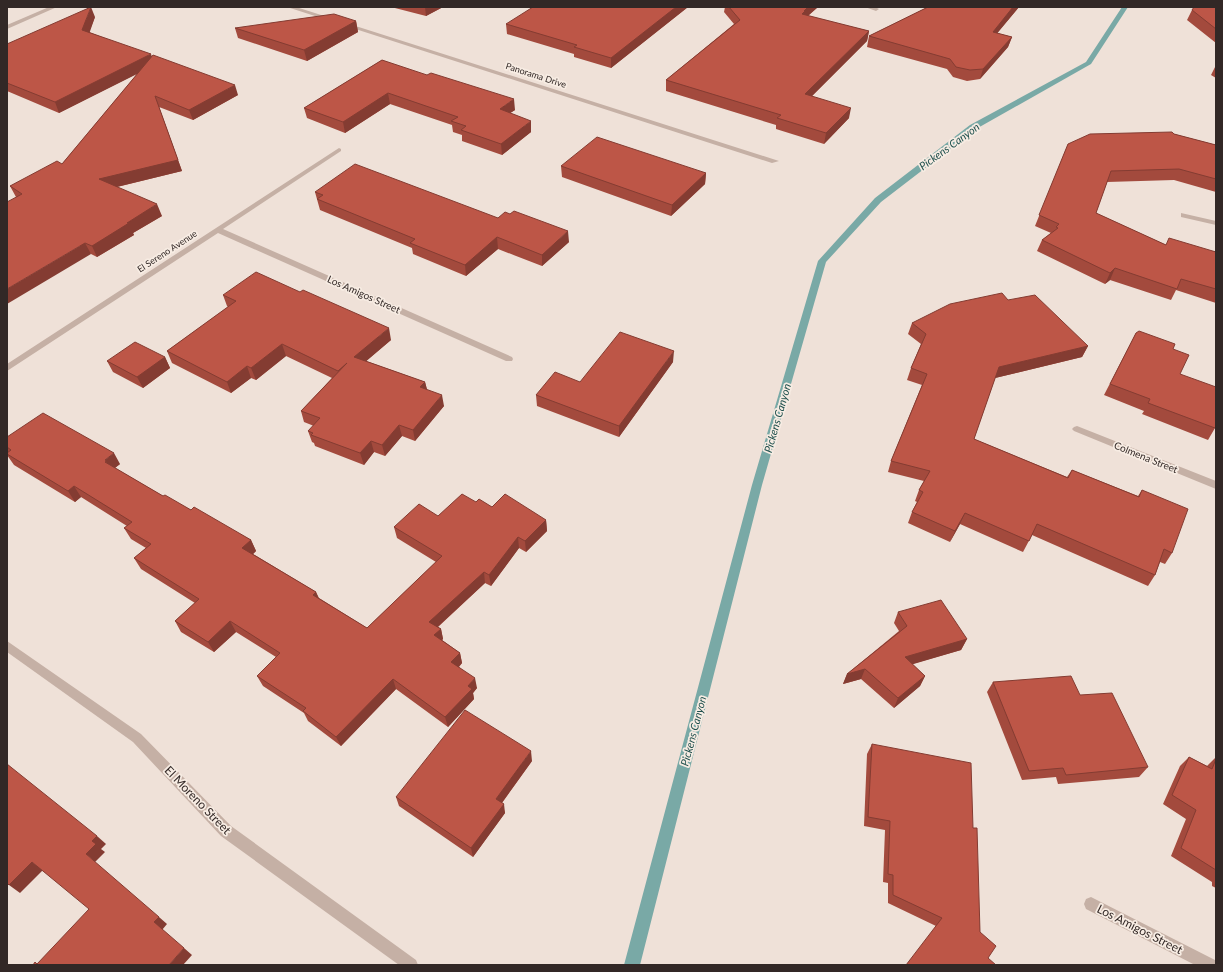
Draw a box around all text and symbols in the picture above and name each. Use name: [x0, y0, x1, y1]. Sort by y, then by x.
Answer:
street label: Panorama Drive: [504, 60, 568, 90]
water label: Pickens Canyon: [916, 120, 982, 172]
street label: El Sereno Avenue: [135, 227, 199, 274]
street label: Los Amigos Street: [326, 273, 403, 316]
water label: Pickens Canyon: [761, 382, 793, 454]
street label: Colmena Street: [1112, 439, 1180, 475]
water label: Pickens Canyon: [677, 695, 709, 767]
street label: El Moreno Street: [162, 763, 235, 838]
street label: Los Amigos Street: [1095, 901, 1186, 957]

